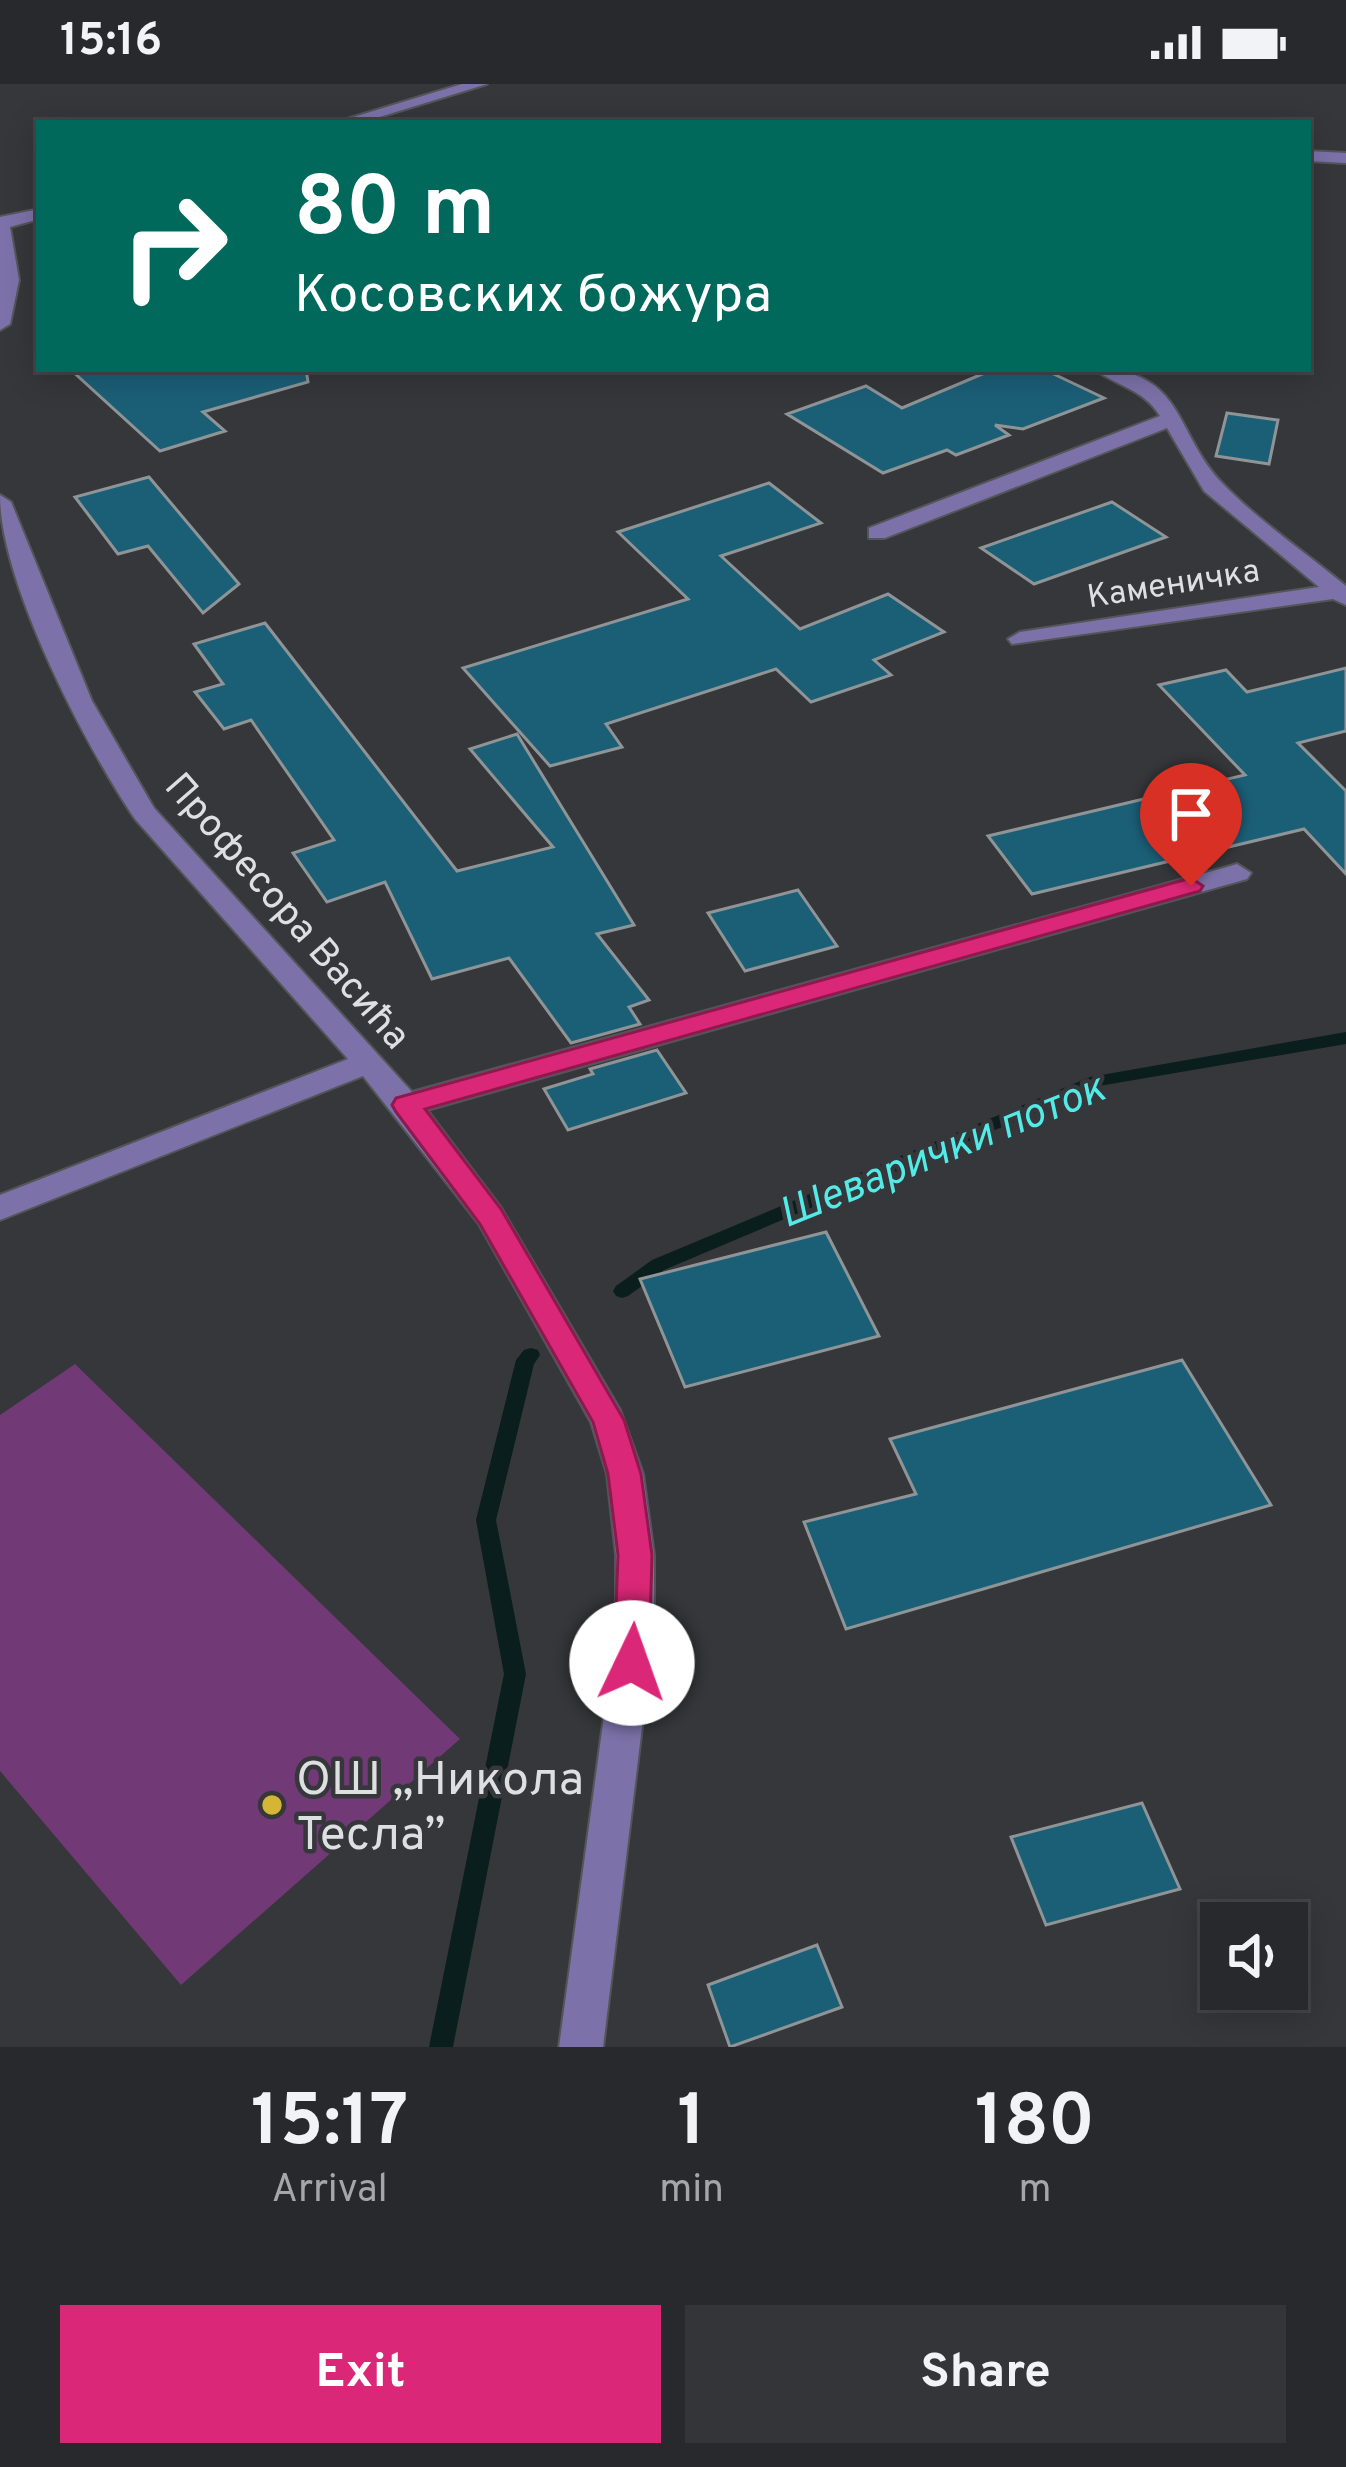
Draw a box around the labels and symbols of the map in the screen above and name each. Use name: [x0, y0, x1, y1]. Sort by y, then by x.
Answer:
street label: Каменичка: [1084, 552, 1263, 620]
pin: [1140, 763, 1242, 886]
street label: Професора Васића: [152, 764, 419, 1061]
water label: Шеварички поток: [772, 1063, 1115, 1243]
position arrow: [569, 1600, 695, 1726]
place label: ОШ „Никола Тесла”: [296, 1752, 584, 1867]
marker: ОШ „Никола Тесла”: [259, 1792, 285, 1818]

